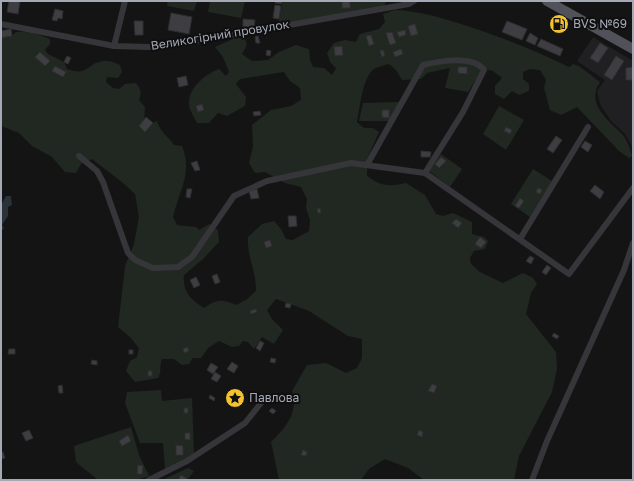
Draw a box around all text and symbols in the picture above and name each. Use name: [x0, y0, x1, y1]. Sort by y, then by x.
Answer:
fuel station icon: BVS №69: [548, 13, 570, 35]
street label: Великогірний провулок: [150, 16, 290, 53]
place label: BVS №69: [573, 16, 627, 31]
place icon: Павлова: [224, 387, 246, 409]
place label: Павлова: [249, 390, 299, 405]

